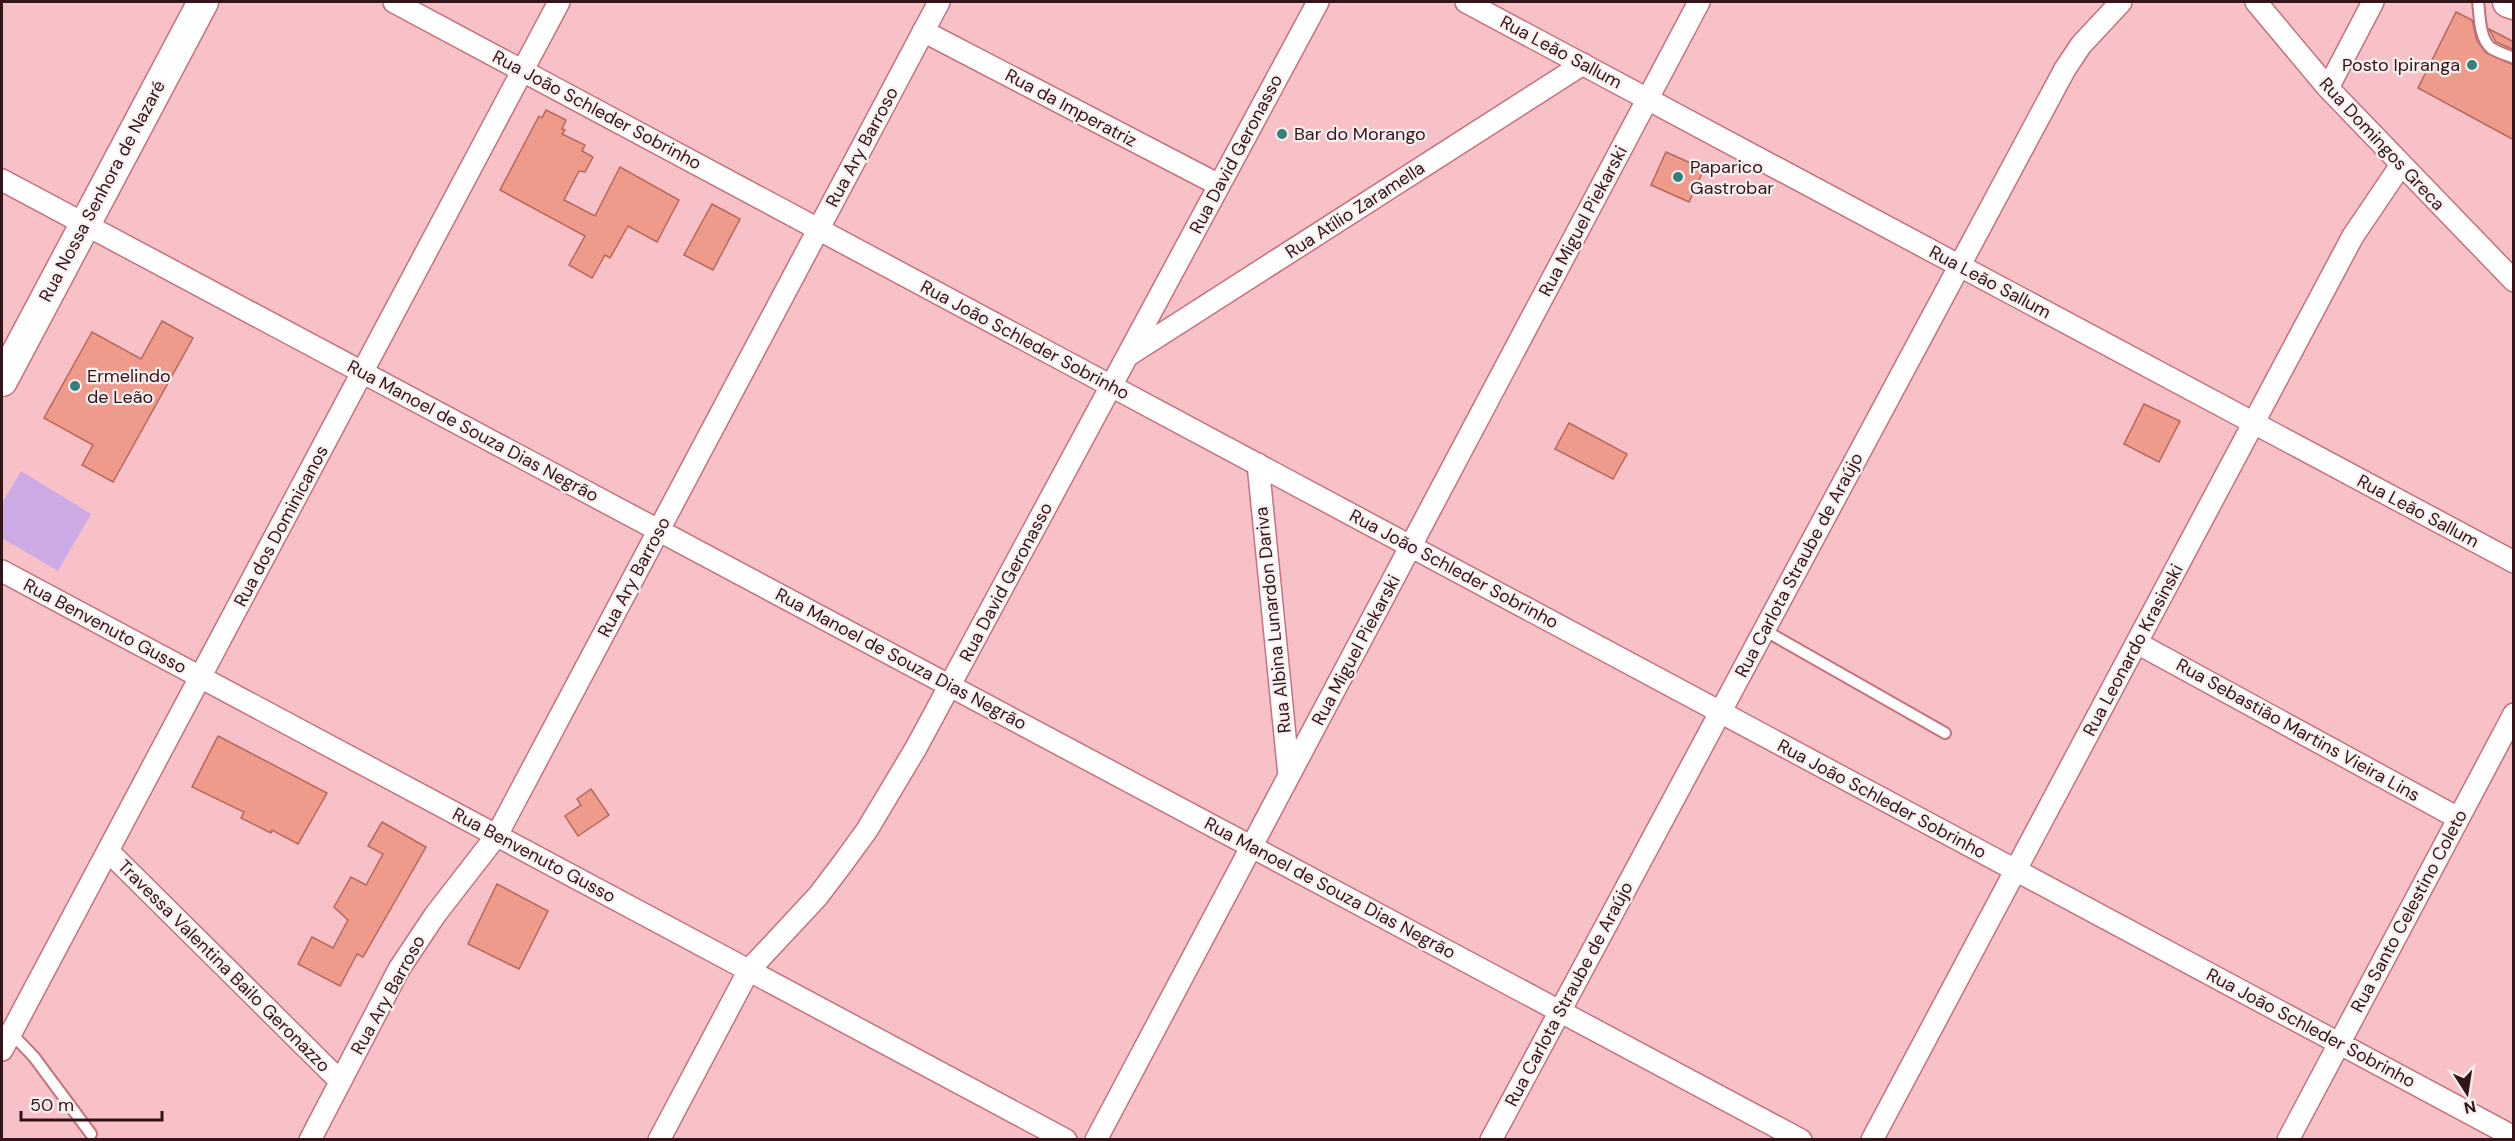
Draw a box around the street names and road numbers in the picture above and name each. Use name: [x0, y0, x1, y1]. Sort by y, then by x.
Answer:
street label: Rua Leão Sallum: [1496, 10, 1626, 94]
street label: Rua João Schleder Sobrinho: [488, 45, 706, 175]
street label: Rua da Imperatriz: [1001, 63, 1141, 153]
street label: Rua David Geronasso: [1184, 70, 1288, 238]
street label: Rua Domingos Greca: [2314, 72, 2450, 216]
street label: Rua Nossa Senhora de Nazaré: [33, 76, 171, 306]
street label: Rua Ary Barroso: [820, 83, 904, 211]
street label: Rua Miguel Piekarski: [1533, 142, 1633, 300]
street label: Rua Atílio Zaramella: [1281, 156, 1429, 264]
street label: Rua Leão Sallum: [1925, 240, 2055, 324]
street label: Rua João Schleder Sobrinho: [916, 275, 1134, 405]
street label: Rua Manoel de Souza Dias Negrão: [343, 354, 603, 508]
street label: Rua dos Dominicanos: [228, 441, 334, 611]
street label: Rua Carlota Straube de Araújo: [1729, 448, 1869, 682]
street label: Rua Leão Sallum: [2353, 469, 2483, 553]
street label: Rua David Geronasso: [954, 498, 1058, 666]
street label: Rua João Schleder Sobrinho: [1345, 504, 1563, 634]
street label: Rua Albina Lunardon Dariva: [1249, 506, 1297, 734]
street label: Rua Ary Barroso: [592, 513, 676, 641]
street label: Rua Leonardo Krasinski: [2077, 560, 2189, 740]
street label: Rua Miguel Piekarski: [1306, 571, 1406, 729]
street label: Rua Benvenuto Gusso: [19, 573, 191, 679]
street label: Rua Manoel de Souza Dias Negrão: [771, 582, 1031, 736]
street label: Rua Sebastião Martins Vieira Lins: [2172, 653, 2424, 807]
street label: Rua João Schleder Sobrinho: [1773, 734, 1991, 864]
street label: Rua Benvenuto Gusso: [448, 802, 620, 908]
street label: Rua Santo Celestino Coleto: [2345, 805, 2473, 1017]
street label: Rua Manoel de Souza Dias Negrão: [1200, 811, 1460, 965]
street label: Travessa Valentina Bailo Geronazzo: [112, 854, 336, 1078]
street label: Rua Carlota Straube de Araújo: [1499, 877, 1639, 1111]
street label: Rua Ary Barroso: [345, 931, 431, 1059]
street label: Rua João Schleder Sobrinho: [2202, 963, 2420, 1093]

